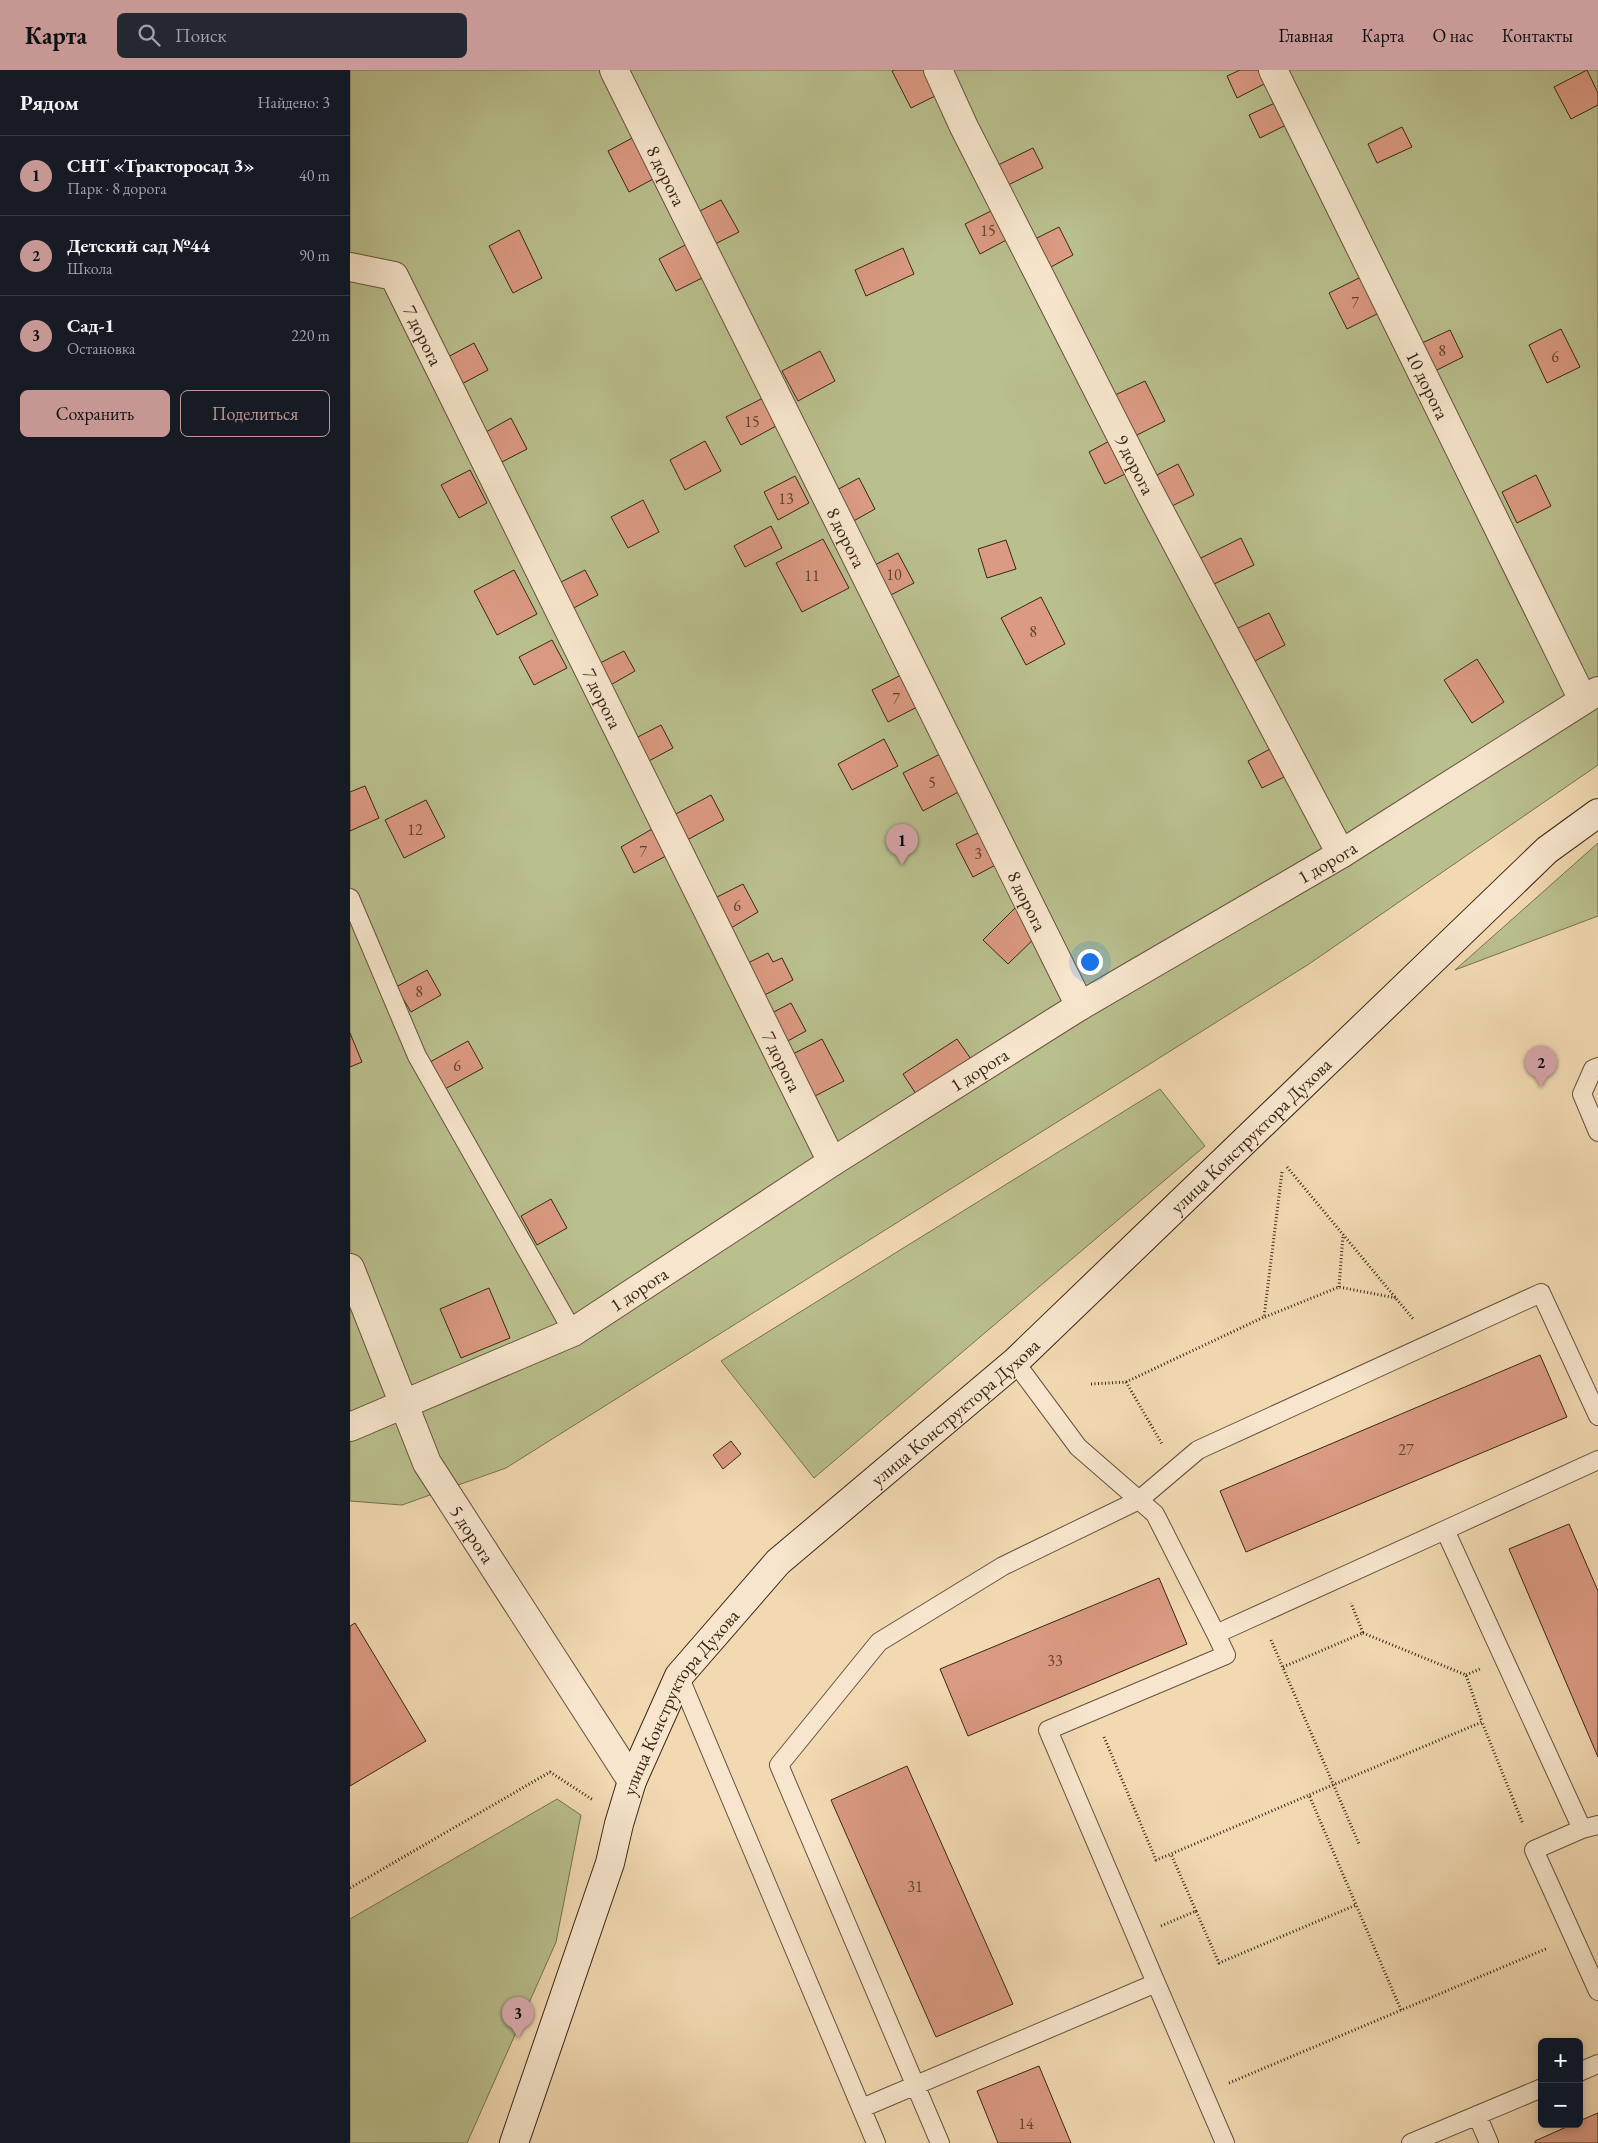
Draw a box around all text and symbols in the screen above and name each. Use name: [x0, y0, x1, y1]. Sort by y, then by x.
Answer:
search box: [117, 13, 467, 58]
text: Карта: [25, 20, 87, 51]
icon: search: [135, 21, 163, 49]
text: Поиск: [175, 23, 227, 48]
text: Главная: [1279, 24, 1333, 47]
text: Карта: [1361, 24, 1404, 47]
text: О нас: [1432, 24, 1474, 47]
text: Контакты: [1502, 24, 1573, 47]
text: Рядом: [20, 89, 79, 116]
text: Найдено: 3: [258, 92, 330, 113]
street label: 8 дорога: [641, 141, 692, 211]
text: СНТ «Тракторосад 3»: [67, 153, 255, 178]
text: 1: [32, 165, 40, 186]
text: 40 m: [299, 165, 330, 186]
text: Парк · 8 дорога: [67, 178, 167, 199]
house number: 15: [980, 220, 996, 241]
text: Детский сад №44: [67, 233, 210, 258]
text: 2: [32, 245, 40, 266]
text: 90 m: [299, 245, 330, 266]
text: Школа: [67, 258, 112, 279]
house number: 7: [1351, 292, 1359, 313]
street label: 7 дорога: [397, 301, 449, 370]
text: Сад-1: [67, 313, 115, 338]
text: 3: [32, 325, 40, 346]
text: 220 m: [291, 325, 330, 346]
text: Остановка: [67, 338, 136, 359]
house number: 8: [1438, 340, 1446, 361]
house number: 6: [1551, 346, 1559, 367]
street label: 10 дорога: [1400, 347, 1455, 424]
button: Сохранить: [20, 390, 170, 437]
button: Поделиться: [180, 390, 330, 437]
house number: 15: [744, 411, 760, 432]
street label: 9 дорога: [1109, 430, 1161, 499]
house number: 13: [778, 488, 794, 509]
street label: 8 дорога: [821, 503, 872, 572]
house number: 10: [886, 564, 902, 585]
house number: 11: [804, 565, 820, 586]
house number: 8: [1029, 621, 1037, 642]
street label: 7 дорога: [577, 664, 628, 733]
house number: 7: [892, 688, 900, 709]
house number: 5: [928, 772, 936, 793]
house number: 12: [407, 819, 423, 840]
pin: 1: [886, 824, 918, 865]
street label: 1 дорога: [1293, 835, 1362, 890]
house number: 7: [639, 841, 647, 862]
house number: 3: [974, 843, 982, 864]
street label: 8 дорога: [1002, 866, 1053, 936]
house number: 6: [733, 895, 741, 916]
your location: [1077, 949, 1103, 975]
house number: 8: [415, 981, 423, 1002]
street label: 7 дорога: [756, 1027, 808, 1096]
street label: 1 дорога: [945, 1042, 1014, 1098]
pin: 2: [1525, 1046, 1557, 1087]
street label: улица Конструктора Духова: [1165, 1052, 1337, 1219]
house number: 6: [453, 1055, 461, 1076]
street label: 1 дорога: [605, 1261, 673, 1317]
street label: улица Конструктора Духова: [866, 1333, 1045, 1492]
house number: 27: [1398, 1439, 1414, 1460]
street label: 5 дорога: [444, 1500, 501, 1568]
street label: улица Конструктора Духова: [616, 1603, 745, 1798]
house number: 33: [1047, 1650, 1063, 1671]
house number: 31: [907, 1876, 923, 1897]
pin: 3: [502, 1997, 534, 2038]
map controls: [1538, 2038, 1583, 2128]
button: +: [1538, 2038, 1583, 2083]
button: −: [1538, 2083, 1583, 2128]
house number: 14: [1018, 2113, 1034, 2134]

